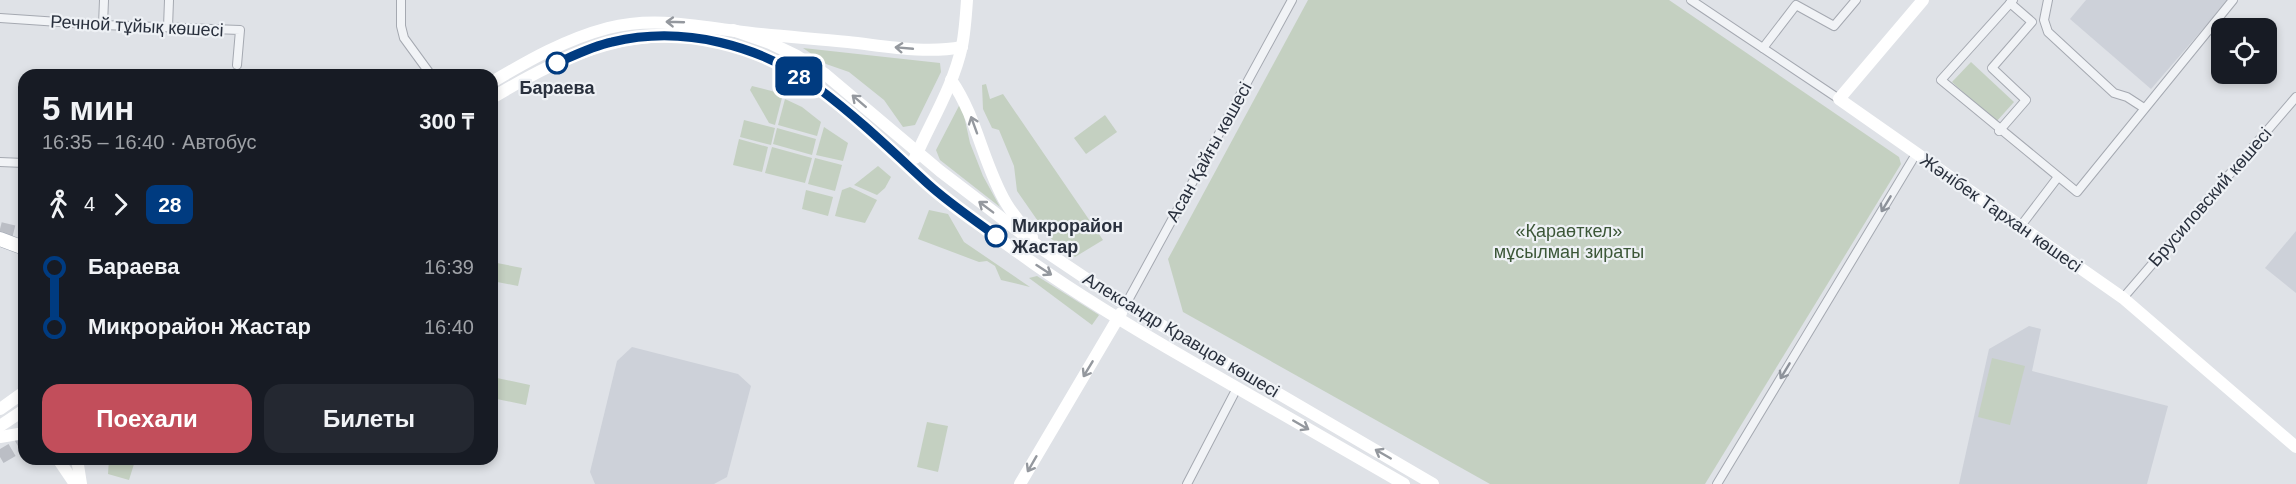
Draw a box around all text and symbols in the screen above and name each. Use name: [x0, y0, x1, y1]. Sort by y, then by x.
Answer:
street label: Речной тұйық көшесі: [50, 11, 224, 41]
one-way arrow: [665, 17, 685, 28]
map controls: [2211, 18, 2277, 84]
button: locate: [2211, 18, 2277, 84]
one-way arrow: [894, 42, 914, 53]
marker: Бараева: [546, 52, 568, 74]
line badge: 28: [772, 56, 826, 96]
text: 28: [787, 65, 811, 88]
place label: Бараева: [520, 78, 595, 98]
street label: Асан Қайғы көшесі: [1162, 79, 1256, 225]
text: 5 мин: [42, 90, 134, 127]
one-way arrow: [851, 95, 867, 108]
text: 300 ₸: [419, 109, 474, 134]
one-way arrow: [967, 117, 978, 135]
street label: Брусиловский көшесі: [2144, 124, 2276, 270]
text: 16:35 – 16:40 · Автобус: [42, 131, 256, 153]
street label: Жәнібек Тархан көшесі: [1916, 150, 2086, 276]
icon: walk: [42, 188, 75, 221]
icon: forward: [104, 188, 137, 221]
text: 4: [84, 193, 95, 215]
text: 28: [158, 193, 181, 216]
one-way arrow: [1880, 195, 1892, 212]
one-way arrow: [978, 200, 994, 213]
place label: Микрорайон Жастар: [1011, 216, 1123, 257]
park label: «Қараөткел» мұсылман зираты: [1494, 221, 1644, 262]
marker: Микрорайон Жастар: [985, 225, 1007, 247]
text: Бараева: [88, 254, 179, 279]
text: 16:39: [424, 256, 474, 278]
one-way arrow: [1035, 265, 1052, 277]
street label: Александр Кравцов көшесі: [1079, 268, 1283, 402]
text: Микрорайон Жастар: [88, 314, 311, 339]
text: 16:40: [424, 316, 474, 338]
one-way arrow: [1082, 360, 1094, 377]
one-way arrow: [1779, 362, 1791, 379]
button: Поехали: [42, 384, 252, 453]
button: Билеты: [264, 384, 474, 453]
one-way arrow: [1292, 419, 1309, 431]
one-way arrow: [1374, 448, 1391, 460]
one-way arrow: [1025, 455, 1037, 472]

